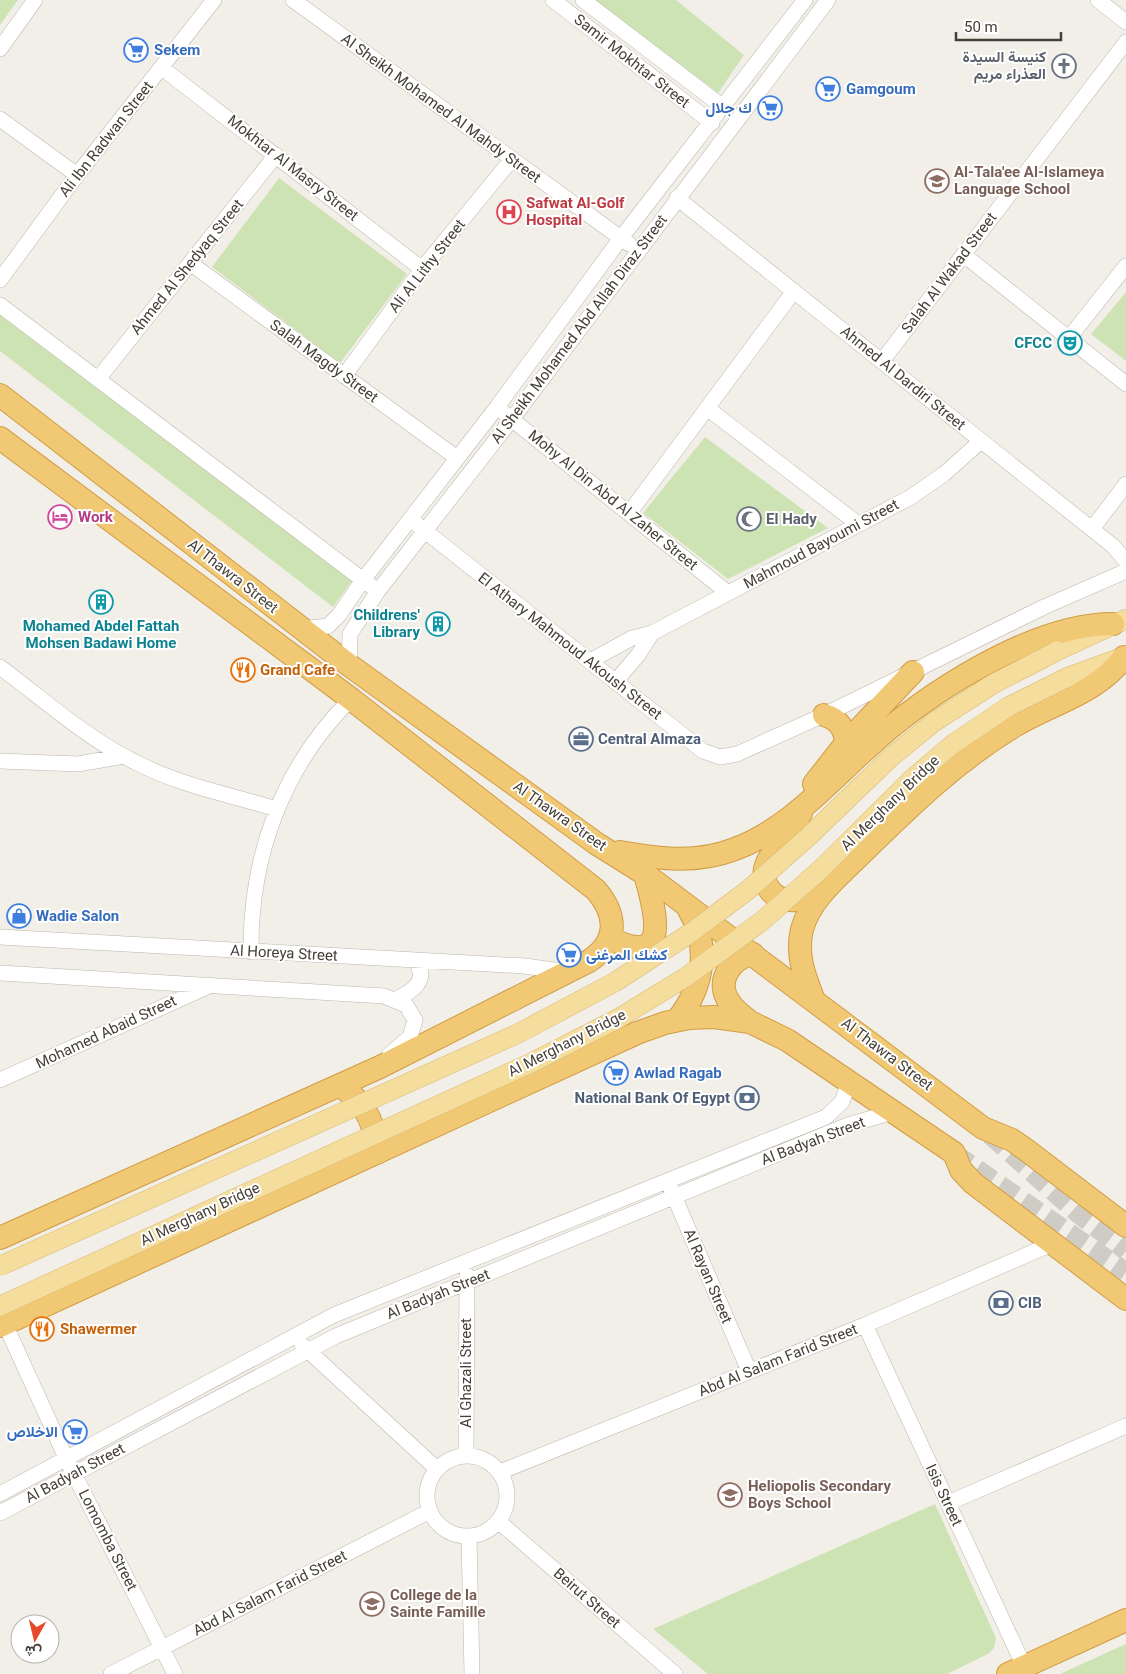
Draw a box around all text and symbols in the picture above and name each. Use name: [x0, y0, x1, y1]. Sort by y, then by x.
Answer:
street label: Samir Mokhtar Street: [571, 10, 693, 112]
scale bar: [956, 10, 1061, 42]
text: 50 m: [964, 18, 998, 36]
street label: Al Sheikh Mohamed Al Mahdy Street: [338, 29, 544, 187]
supermarket icon: Sekem: [123, 37, 149, 63]
place label: Sekem: [154, 41, 200, 59]
place label: كنيسة السيدة العذراء مريم: [962, 48, 1046, 84]
church icon: كنيسة السيدة العذراء مريم: [1051, 53, 1077, 79]
supermarket icon: Gamgoum: [815, 76, 841, 102]
street label: Ali Ibn Radwan Street: [55, 77, 157, 201]
place label: Gamgoum: [846, 80, 916, 98]
supermarket icon: ك جلال: [757, 95, 783, 121]
place label: ك جلال: [705, 99, 752, 117]
street label: Mokhtar Al Masry Street: [224, 111, 362, 225]
place label: Al-Tala'ee Al-Islameya Language School: [954, 163, 1104, 198]
school or university icon: Al-Tala'ee Al-Islameya Language School: [924, 168, 950, 194]
place label: Safwat Al-Golf Hospital: [526, 194, 625, 229]
street label: Ahmed Al Shedyaq Street: [127, 196, 247, 338]
hospital icon: Safwat Al-Golf Hospital: [496, 199, 522, 225]
street label: Salah Al Wakad Street: [898, 209, 1000, 337]
street label: Al Sheikh Mohamed Abd Allah Diraz Street: [487, 211, 671, 447]
street label: Ali Al Lithy Street: [385, 216, 469, 316]
street label: Salah Magdy Street: [266, 316, 382, 406]
street label: Ahmed Al Dardiri Street: [837, 322, 969, 434]
theatre icon: CFCC: [1057, 330, 1083, 356]
place label: CFCC: [1014, 334, 1052, 352]
street label: Mohy Al Din Abd Al Zaher Street: [525, 426, 701, 574]
street label: Mahmoud Bayoumi Street: [740, 495, 902, 593]
hotel icon: Work: [47, 504, 73, 530]
mosque icon: El Hady: [736, 506, 762, 532]
place label: Work: [78, 508, 114, 526]
place label: El Hady: [766, 510, 817, 528]
street label: Al Thawra Street: [184, 535, 282, 617]
street label: El Athary Mahmoud Akoush Street: [475, 569, 665, 723]
building icon: Mohamed Abdel Fattah Mohsen Badawi Home: [88, 589, 114, 615]
place label: Childrens' Library: [353, 606, 420, 641]
building icon: Childrens' Library: [425, 611, 451, 637]
place label: Mohamed Abdel Fattah Mohsen Badawi Home: [23, 617, 179, 652]
restaurant icon: Grand Cafe: [230, 657, 256, 683]
place label: Grand Cafe: [260, 661, 335, 679]
office icon: Central Almaza: [568, 726, 594, 752]
place label: Central Almaza: [598, 730, 701, 748]
street label: Al Merghany Bridge: [837, 751, 943, 855]
street label: Al Thawra Street: [510, 777, 610, 855]
shop icon: Wadie Salon: [6, 903, 32, 929]
place label: Wadie Salon: [36, 907, 119, 925]
street label: Al Horeya Street: [230, 941, 338, 965]
supermarket icon: كشك المرغنى: [556, 942, 582, 968]
place label: كشك المرغنى: [586, 946, 668, 964]
street label: Mohamed Abaid Street: [33, 991, 179, 1073]
street label: Al Merghany Bridge: [505, 1005, 629, 1081]
street label: Al Thawra Street: [838, 1014, 936, 1094]
supermarket icon: Awlad Ragab: [603, 1060, 629, 1086]
place label: Awlad Ragab: [634, 1064, 722, 1082]
bank icon: National Bank Of Egypt: [734, 1085, 760, 1111]
place label: National Bank Of Egypt: [575, 1089, 730, 1107]
street label: Al Badyah Street: [759, 1113, 868, 1169]
street label: Al Merghany Bridge: [137, 1178, 263, 1250]
street label: Al Rayan Street: [680, 1226, 736, 1326]
street label: Al Badyah Street: [384, 1265, 492, 1323]
bank icon: CIB: [988, 1290, 1014, 1316]
place label: CIB: [1018, 1294, 1042, 1312]
restaurant icon: Shawermer: [29, 1316, 55, 1342]
street label: Al Ghazali Street: [457, 1318, 475, 1428]
place label: Shawermer: [60, 1320, 137, 1338]
street label: Abd Al Salam Farid Street: [696, 1320, 860, 1400]
supermarket icon: الاخلاص: [62, 1419, 88, 1445]
place label: الاخلاص: [7, 1423, 58, 1441]
street label: Al Badyah Street: [22, 1439, 128, 1507]
street label: Isis Street: [922, 1461, 966, 1529]
place label: Heliopolis Secondary Boys School: [748, 1477, 891, 1512]
school or university icon: Heliopolis Secondary Boys School: [717, 1482, 743, 1508]
street label: Lomomba Street: [75, 1486, 141, 1594]
street label: Abd Al Salam Farid Street: [190, 1546, 350, 1640]
street label: Beirut Street: [550, 1564, 624, 1632]
place label: College de la Sainte Famille: [390, 1586, 486, 1621]
school or university icon: College de la Sainte Famille: [359, 1591, 385, 1617]
north arrow: [10, 1614, 60, 1664]
text: ش: [24, 1642, 43, 1661]

